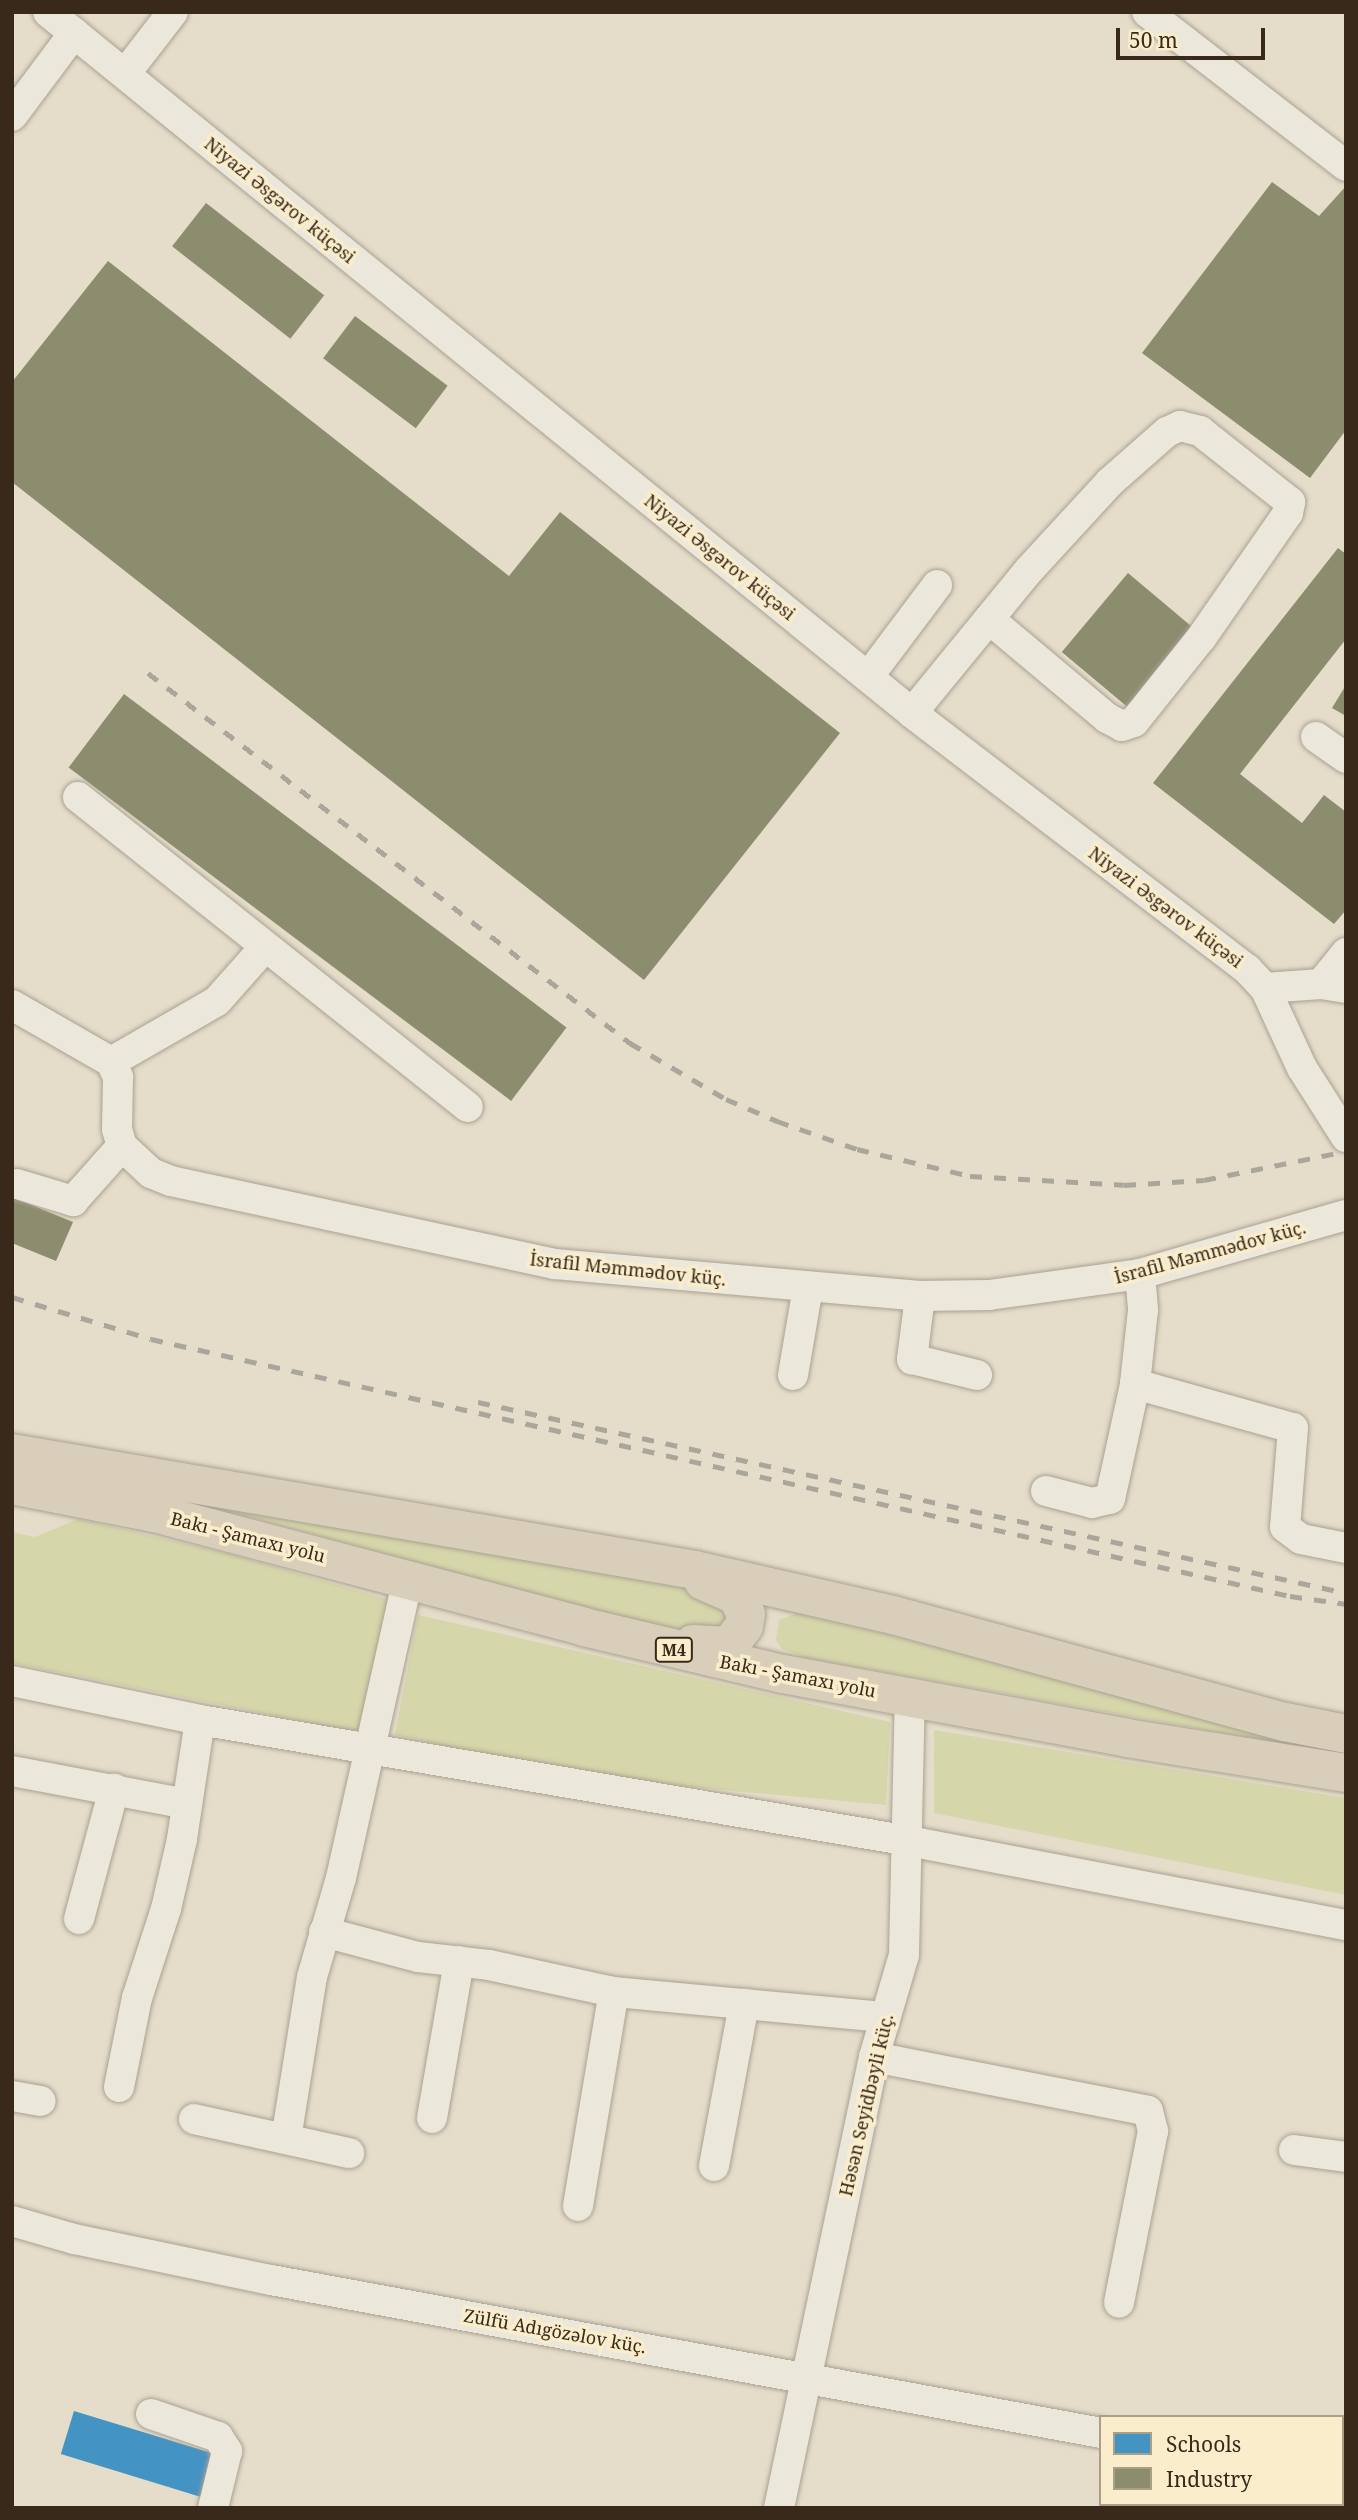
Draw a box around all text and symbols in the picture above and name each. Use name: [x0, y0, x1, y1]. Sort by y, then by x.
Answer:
scale bar: [1120, 14, 1269, 58]
text: 50 m: [1129, 26, 1178, 54]
street label: Niyazi Əsgərov küçəsi: [200, 133, 360, 267]
street label: Niyazi Əsgərov küçəsi: [640, 490, 800, 624]
street label: Niyazi Əsgərov küçəsi: [1085, 842, 1247, 972]
street label: İsrafil Məmmədov küç.: [1112, 1216, 1308, 1288]
street label: İsrafil Məmmədov küç.: [529, 1248, 727, 1290]
street label: Bakı - Şamaxı yolu: [168, 1507, 328, 1567]
road number: M4: [655, 1638, 693, 1662]
street label: Bakı - Şamaxı yolu: [718, 1650, 878, 1702]
street label: Həsən Seyidbəyli küç.: [834, 2012, 898, 2198]
street label: Zülfü Adıgözəlov küç.: [462, 2304, 648, 2358]
legend: [1099, 2415, 1344, 2506]
text: Schools: [1166, 2430, 1241, 2458]
text: Industry: [1166, 2465, 1252, 2493]

